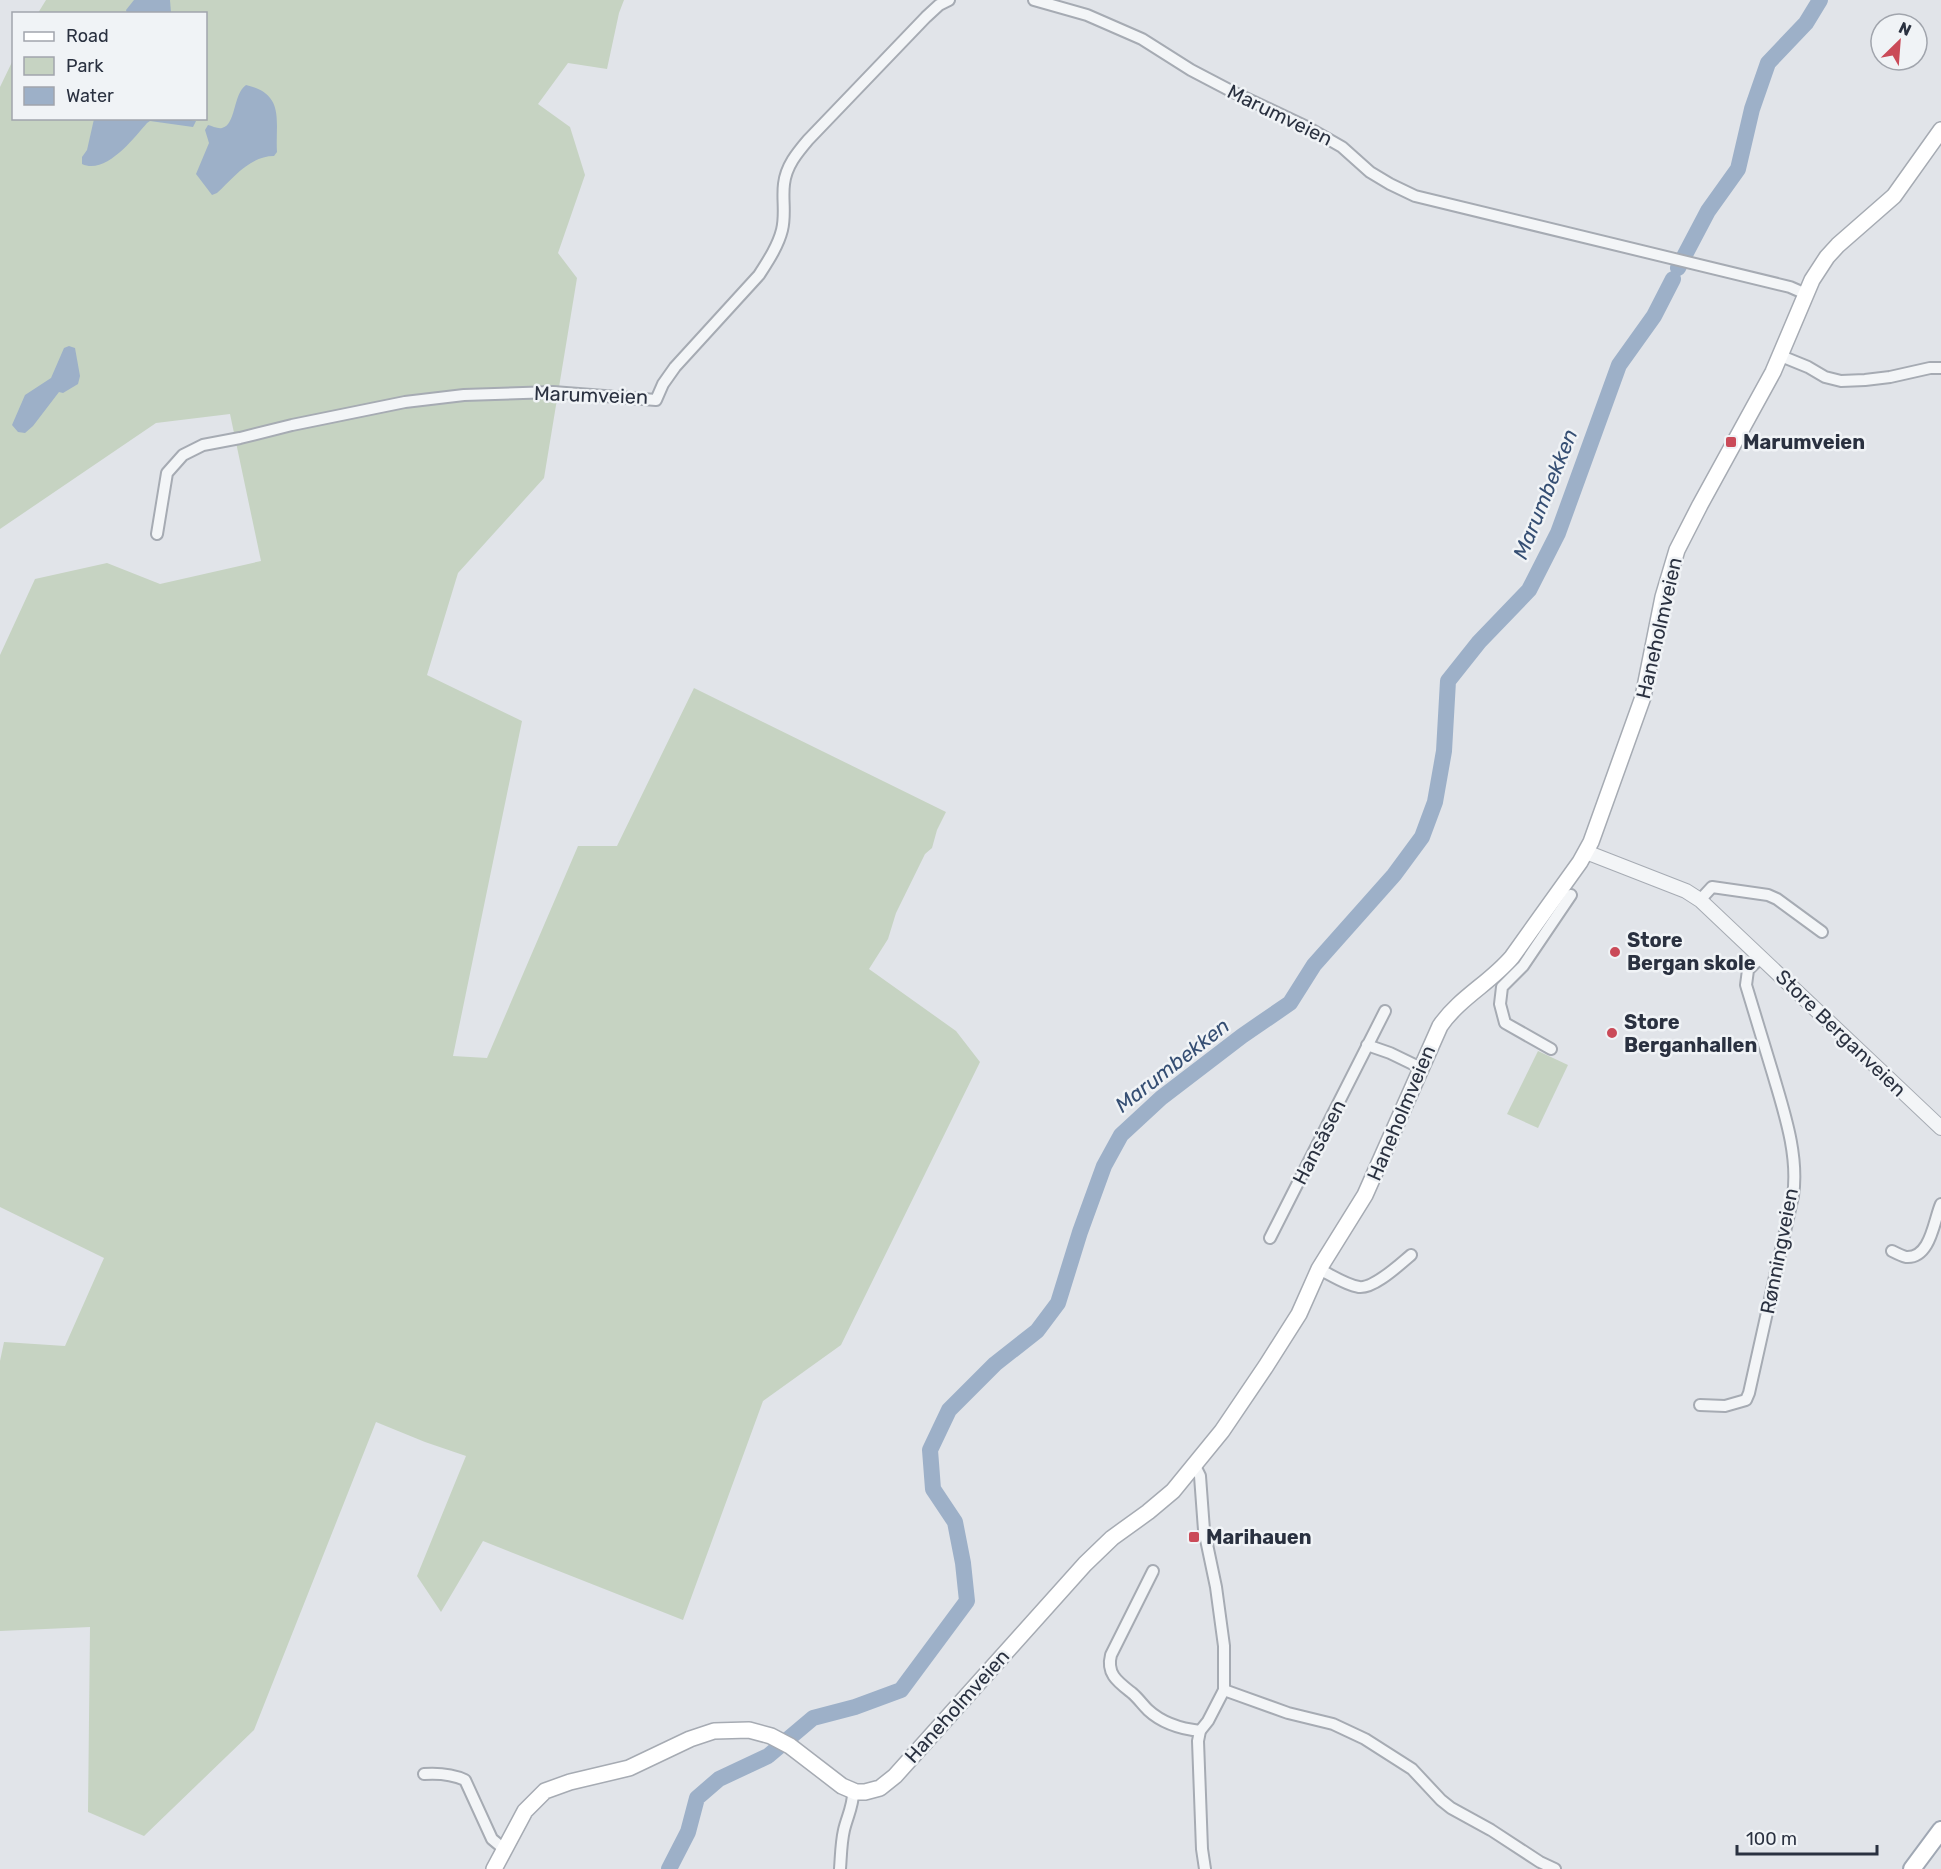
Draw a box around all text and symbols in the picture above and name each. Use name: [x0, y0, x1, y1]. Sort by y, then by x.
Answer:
legend: [12, 12, 207, 120]
north arrow: [1869, 12, 1929, 72]
text: N: [1896, 18, 1914, 40]
text: Road: [66, 25, 109, 47]
text: Park: [66, 55, 104, 77]
street label: Marumveien: [1223, 79, 1337, 151]
text: Water: [66, 85, 114, 107]
street label: Marumveien: [534, 381, 648, 409]
water label: Marumbekken: [1508, 425, 1582, 563]
place label: Marumveien: [1743, 430, 1865, 454]
marker: Marumveien: [1724, 435, 1738, 449]
street label: Haneholmveien: [1631, 555, 1687, 701]
place label: Store Bergan skole: [1627, 928, 1756, 975]
marker: Store Bergan skole: [1608, 945, 1622, 959]
street label: Store Berganveien: [1771, 965, 1911, 1101]
place label: Store Berganhallen: [1624, 1010, 1757, 1057]
water label: Marumbekken: [1110, 1013, 1234, 1117]
marker: Store Berganhallen: [1605, 1026, 1619, 1040]
street label: Haneholmveien: [1362, 1042, 1440, 1184]
street label: Hansåsen: [1287, 1095, 1351, 1189]
street label: Rønningveien: [1755, 1186, 1803, 1316]
place label: Marihauen: [1206, 1525, 1312, 1549]
marker: Marihauen: [1187, 1530, 1201, 1544]
street label: Haneholmveien: [900, 1644, 1014, 1768]
scale bar: [1737, 1818, 1876, 1856]
text: 100 m: [1746, 1828, 1797, 1850]

